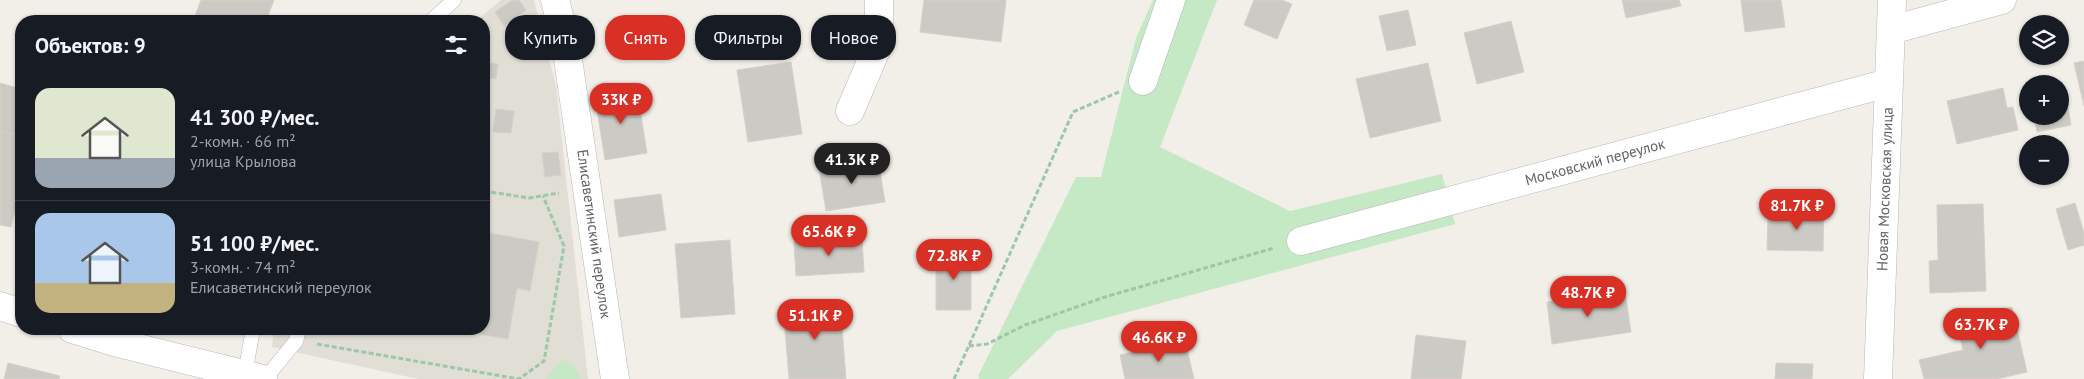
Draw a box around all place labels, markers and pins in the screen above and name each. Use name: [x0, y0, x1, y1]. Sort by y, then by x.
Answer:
pin: 33K ₽: [586, 82, 656, 125]
pin: 41.3K ₽: [806, 142, 898, 185]
pin: 81.7K ₽: [1751, 188, 1843, 231]
pin: 65.6K ₽: [783, 214, 875, 257]
pin: 72.8K ₽: [908, 238, 1000, 281]
pin: 48.7K ₽: [1542, 276, 1634, 318]
pin: 51.1K ₽: [769, 298, 861, 341]
pin: 63.7K ₽: [1935, 308, 2027, 350]
pin: 46.6K ₽: [1113, 320, 1205, 363]

